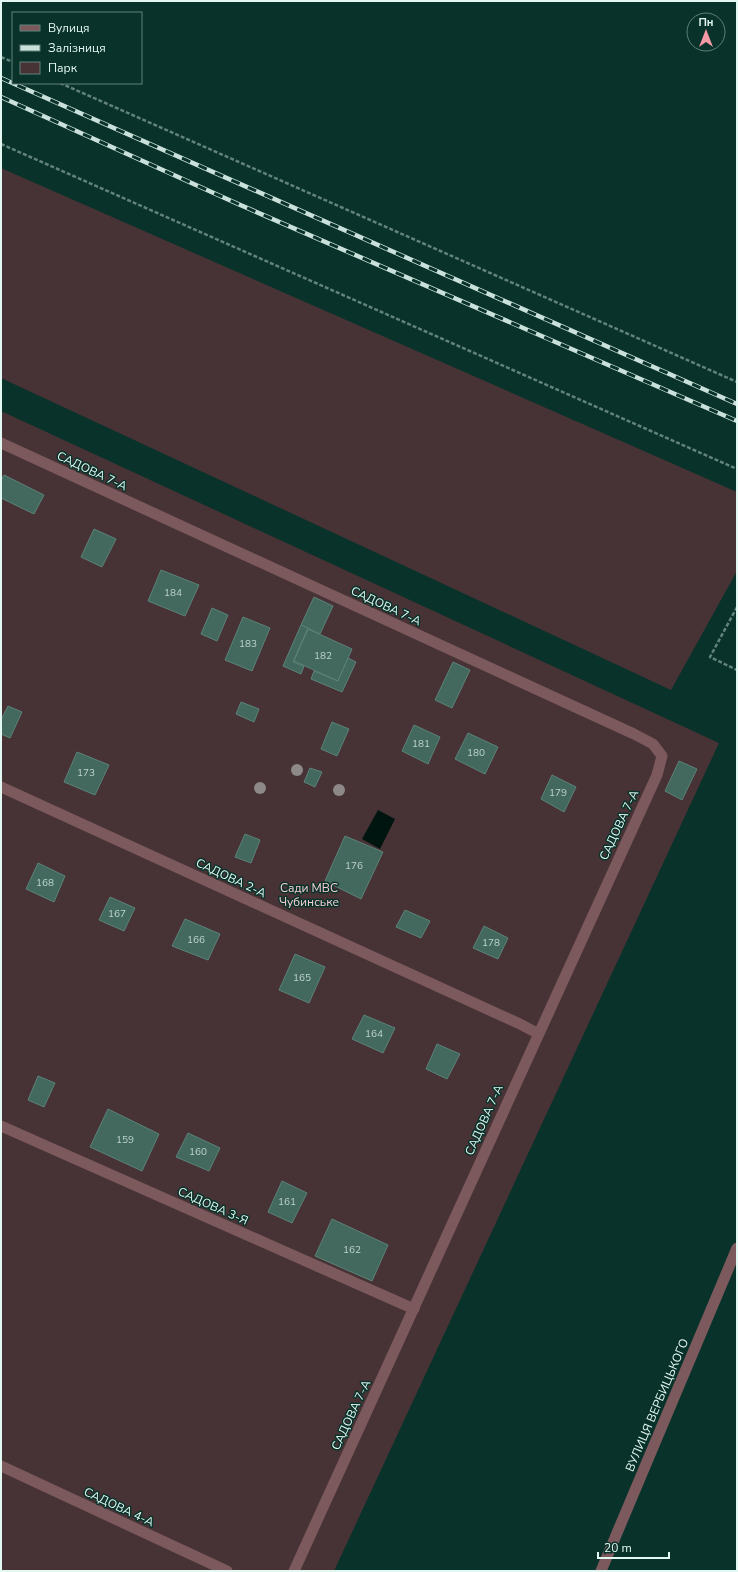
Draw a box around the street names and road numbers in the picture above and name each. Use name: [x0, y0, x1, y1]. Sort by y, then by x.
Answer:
street label: САДОВА 7-А: [54, 448, 130, 494]
street label: САДОВА 7-А: [348, 583, 424, 629]
street label: САДОВА 7-А: [596, 787, 642, 863]
street label: САДОВА 2-А: [193, 855, 269, 901]
street label: САДОВА 7-А: [461, 1082, 507, 1158]
street label: САДОВА 3-Я: [175, 1183, 251, 1229]
street label: ВУЛИЦЯ ВЕРБИЦЬКОГО: [622, 1336, 692, 1474]
street label: САДОВА 7-А: [328, 1377, 374, 1453]
street label: САДОВА 4-А: [81, 1484, 157, 1530]

